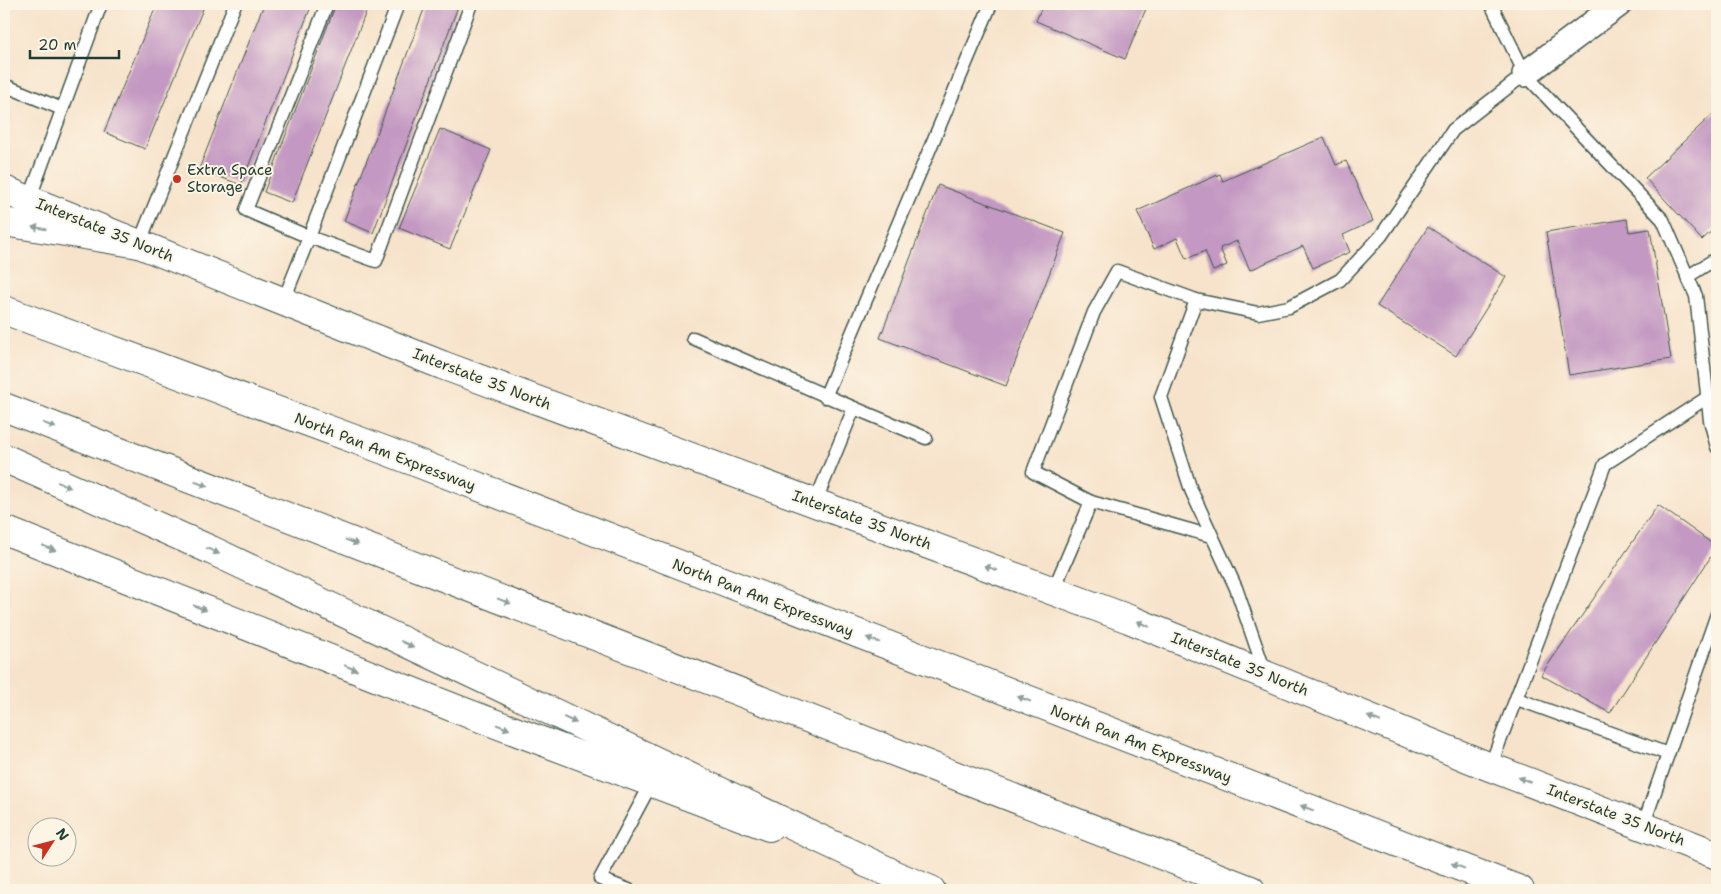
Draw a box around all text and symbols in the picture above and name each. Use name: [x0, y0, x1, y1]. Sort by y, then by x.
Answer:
scale bar: [30, 28, 119, 60]
text: 20 m: [38, 35, 77, 55]
place label: Extra Space Storage: [187, 160, 273, 197]
marker: Extra Space Storage: [171, 173, 183, 185]
street label: Interstate 35 North: [33, 193, 177, 267]
one-way arrow: [30, 224, 46, 232]
street label: Interstate 35 North: [410, 343, 554, 415]
street label: North Pan Am Expressway: [291, 408, 479, 496]
one-way arrow: [42, 421, 57, 429]
one-way arrow: [57, 481, 71, 489]
one-way arrow: [193, 481, 208, 488]
street label: Interstate 35 North: [790, 486, 934, 554]
one-way arrow: [345, 538, 360, 546]
one-way arrow: [42, 545, 56, 553]
one-way arrow: [205, 547, 220, 556]
street label: North Pan Am Expressway: [669, 554, 857, 642]
one-way arrow: [983, 564, 998, 572]
one-way arrow: [497, 597, 512, 605]
one-way arrow: [193, 604, 208, 612]
one-way arrow: [1136, 620, 1150, 628]
street label: Interstate 35 North: [1168, 627, 1312, 701]
one-way arrow: [865, 636, 880, 644]
one-way arrow: [400, 640, 414, 648]
one-way arrow: [344, 664, 359, 672]
one-way arrow: [1016, 695, 1031, 703]
street label: North Pan Am Expressway: [1047, 700, 1235, 788]
one-way arrow: [1367, 715, 1381, 723]
one-way arrow: [563, 716, 577, 724]
one-way arrow: [496, 723, 510, 731]
one-way arrow: [1517, 776, 1532, 784]
street label: Interstate 35 North: [1544, 779, 1688, 851]
one-way arrow: [1299, 804, 1314, 811]
north arrow: [28, 816, 78, 866]
text: N: [52, 825, 73, 844]
one-way arrow: [1451, 862, 1465, 870]

